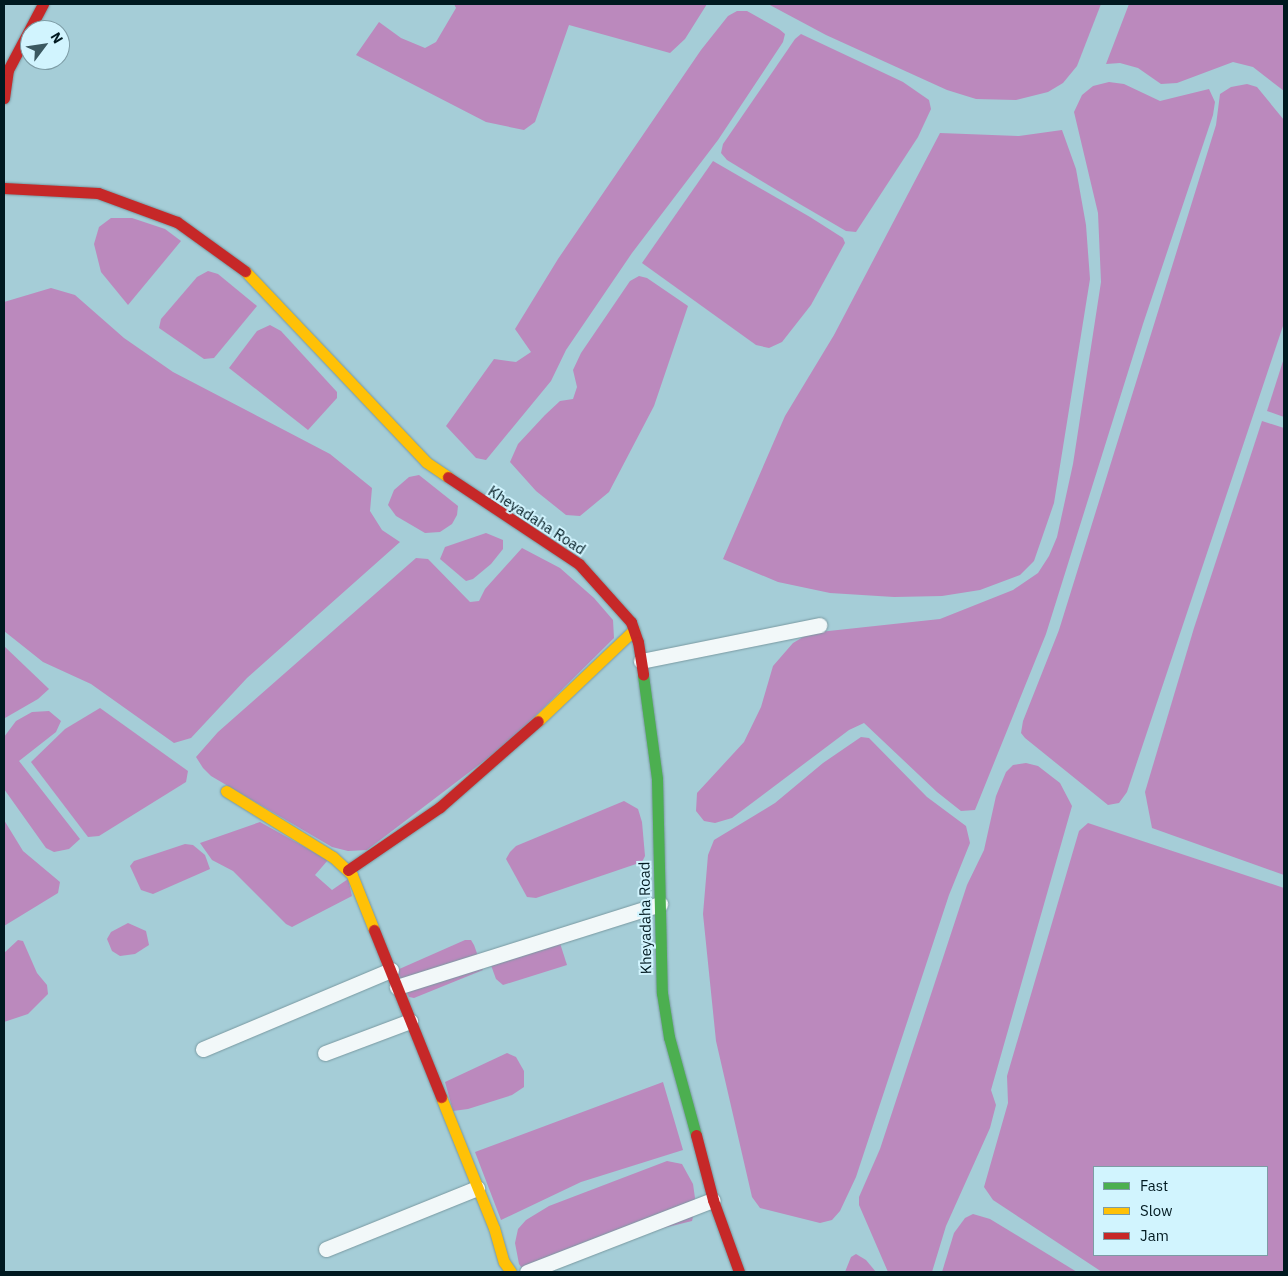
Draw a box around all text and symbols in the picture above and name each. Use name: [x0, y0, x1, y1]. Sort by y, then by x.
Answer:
north arrow: [20, 20, 70, 70]
text: N: [47, 29, 67, 47]
street label: Kheyadaha Road: [485, 482, 589, 558]
street label: Kheyadaha Road: [635, 861, 655, 975]
legend: [1093, 1166, 1268, 1256]
text: Fast: [1140, 1176, 1168, 1195]
text: Slow: [1140, 1201, 1173, 1220]
text: Jam: [1140, 1226, 1169, 1245]

